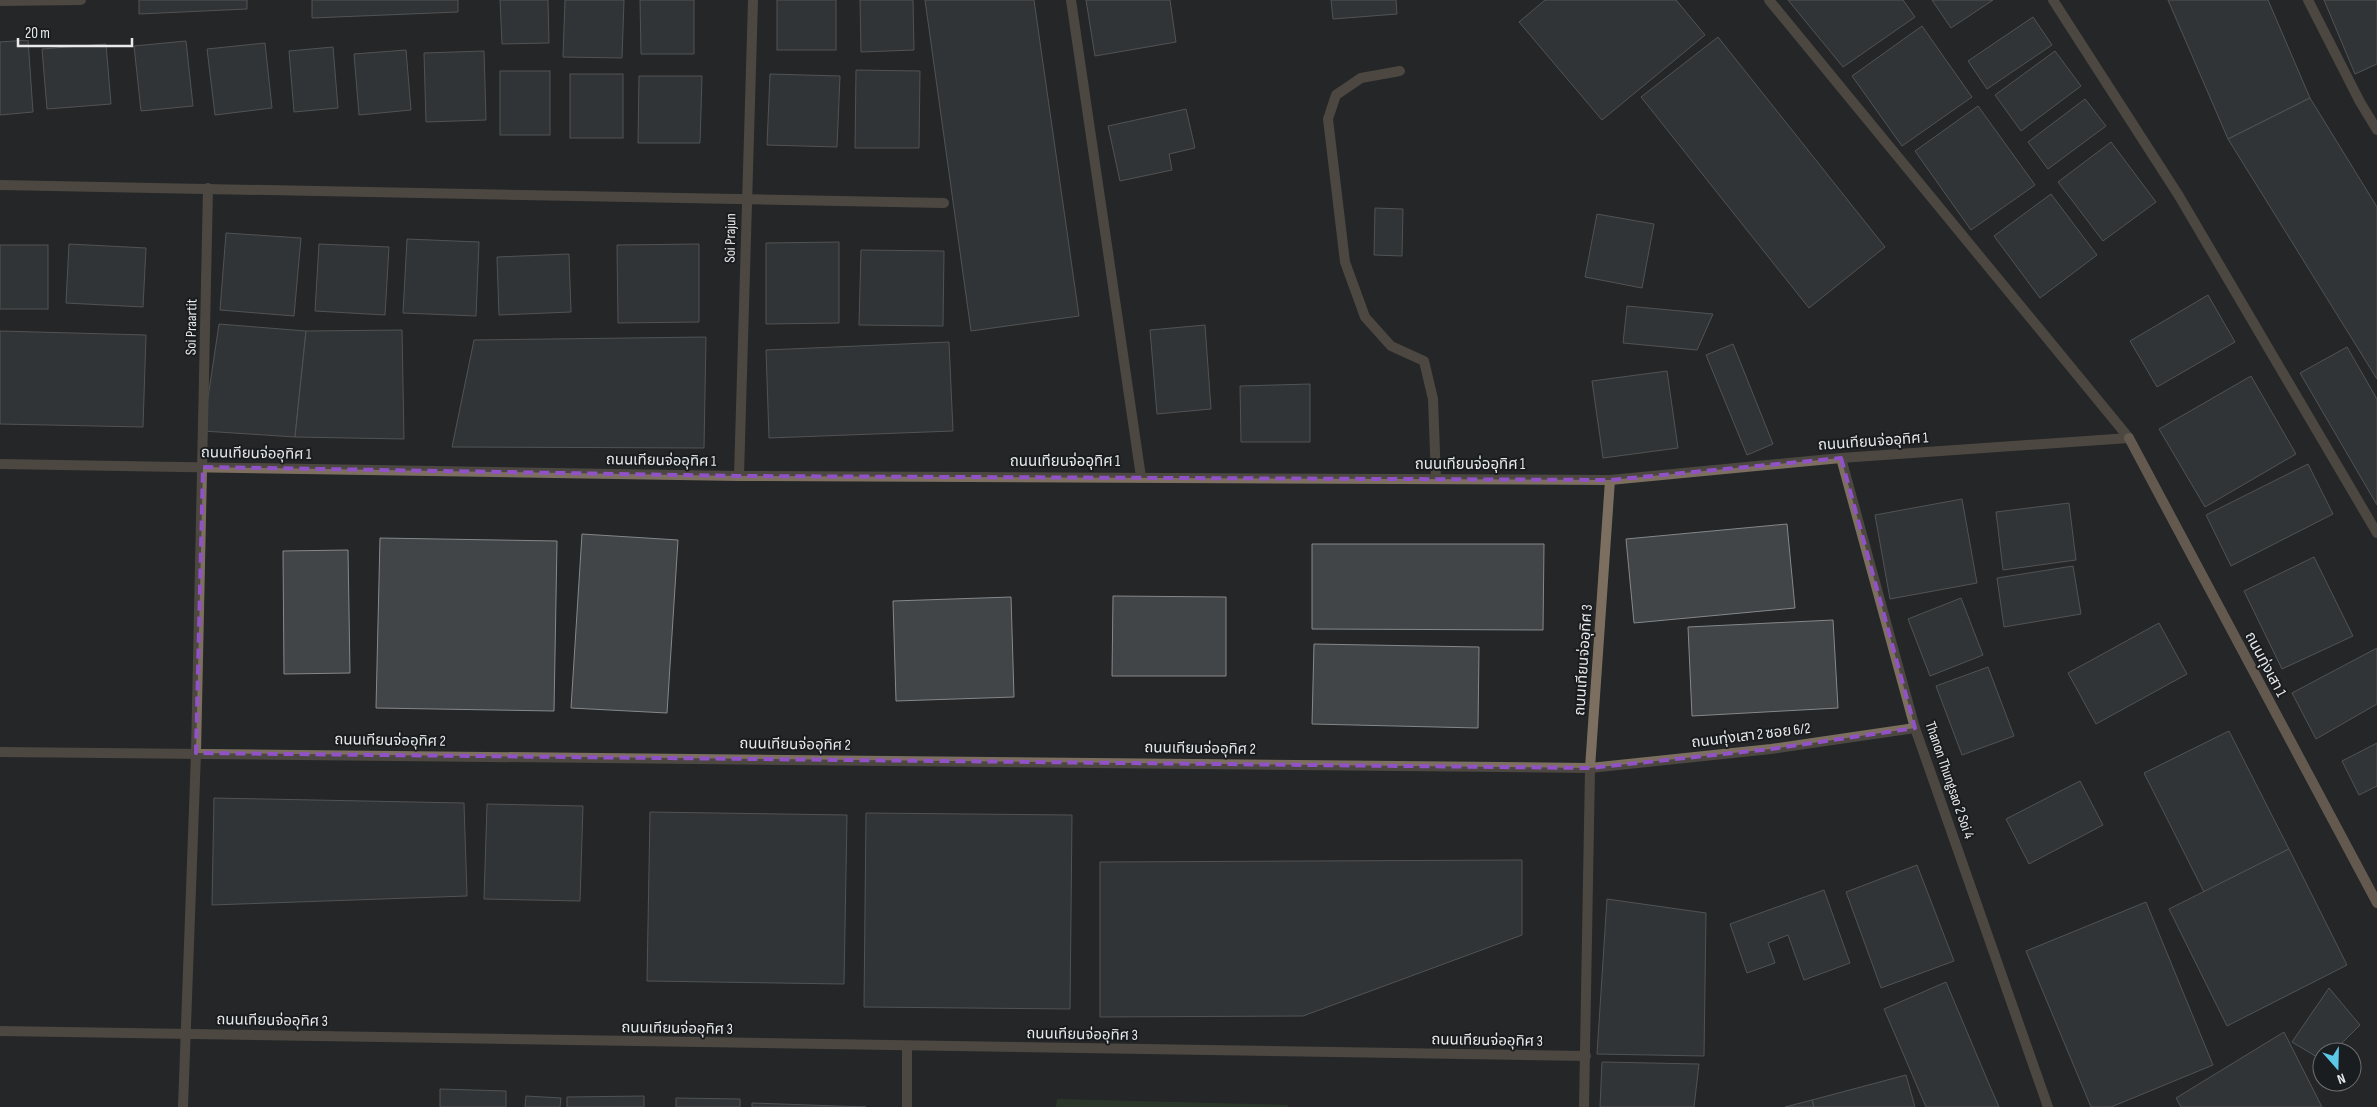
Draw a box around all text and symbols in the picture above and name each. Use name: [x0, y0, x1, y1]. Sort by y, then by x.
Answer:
scale bar: [18, 15, 131, 47]
text: 20 m: [25, 24, 50, 43]
street label: Soi Prajun: [721, 213, 740, 263]
street label: Soi Praartit: [182, 298, 201, 355]
street label: ถนนเทียนจ่ออุทิศ 1: [1817, 428, 1930, 455]
street label: ถนนเทียนจ่ออุทิศ 1: [201, 443, 312, 464]
street label: ถนนเทียนจ่ออุทิศ 1: [606, 450, 717, 471]
street label: ถนนเทียนจ่ออุทิศ 1: [1010, 452, 1121, 471]
street label: ถนนเทียนจ่ออุทิศ 1: [1415, 455, 1526, 474]
street label: ถนนเทียนจ่ออุทิศ 3: [1570, 604, 1597, 716]
street label: ถนนทุ่งเสา 1: [2240, 628, 2291, 701]
street label: ถนนทุ่งเสา 2 ซอย 6/2: [1690, 719, 1812, 752]
street label: Thanon Thungsao 2 Soi 4: [1921, 719, 1979, 841]
street label: ถนนเทียนจ่ออุทิศ 2: [334, 730, 446, 751]
street label: ถนนเทียนจ่ออุทิศ 2: [739, 734, 851, 755]
street label: ถนนเทียนจ่ออุทิศ 2: [1144, 738, 1256, 759]
street label: ถนนเทียนจ่ออุทิศ 3: [216, 1010, 328, 1031]
street label: ถนนเทียนจ่ออุทิศ 3: [621, 1018, 733, 1039]
street label: ถนนเทียนจ่ออุทิศ 3: [1026, 1024, 1138, 1045]
street label: ถนนเทียนจ่ออุทิศ 3: [1431, 1030, 1543, 1051]
north arrow: [2312, 1042, 2362, 1092]
text: N: [2335, 1069, 2348, 1088]

